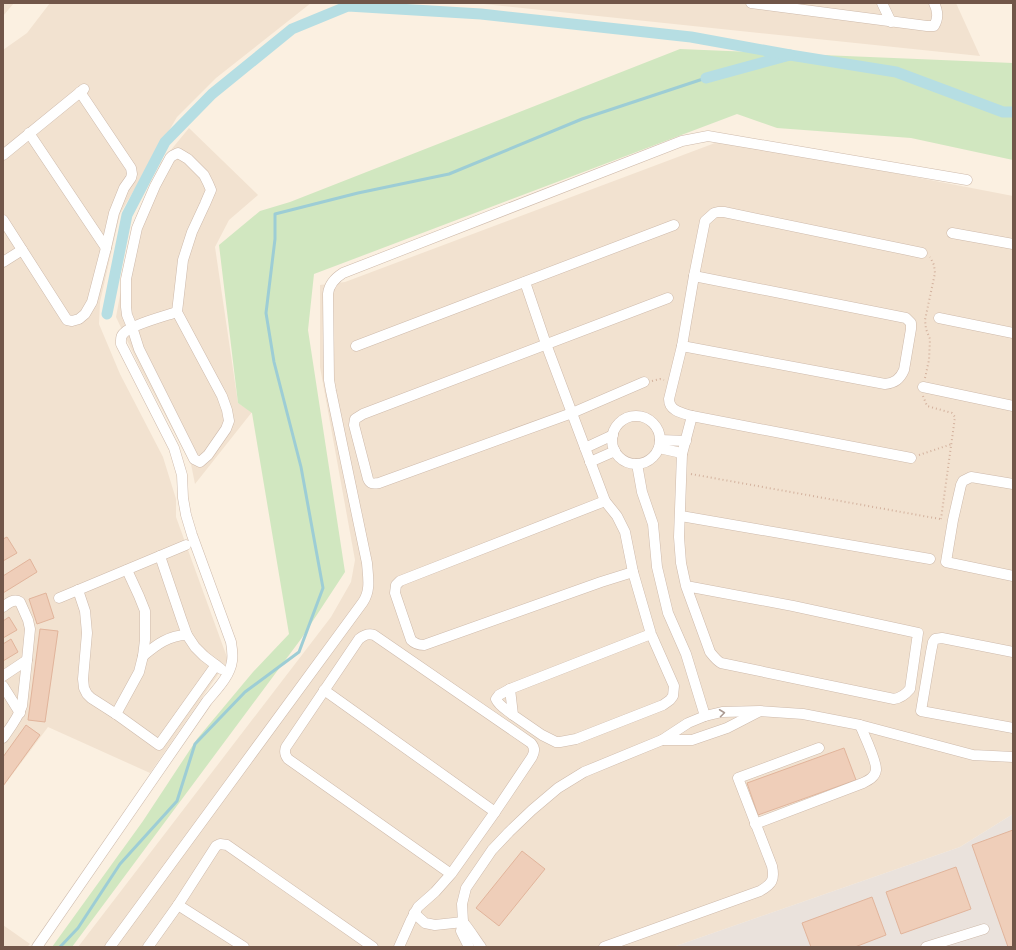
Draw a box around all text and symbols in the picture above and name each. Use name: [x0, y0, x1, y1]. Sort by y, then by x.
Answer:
one-way arrow: [719, 709, 725, 718]

